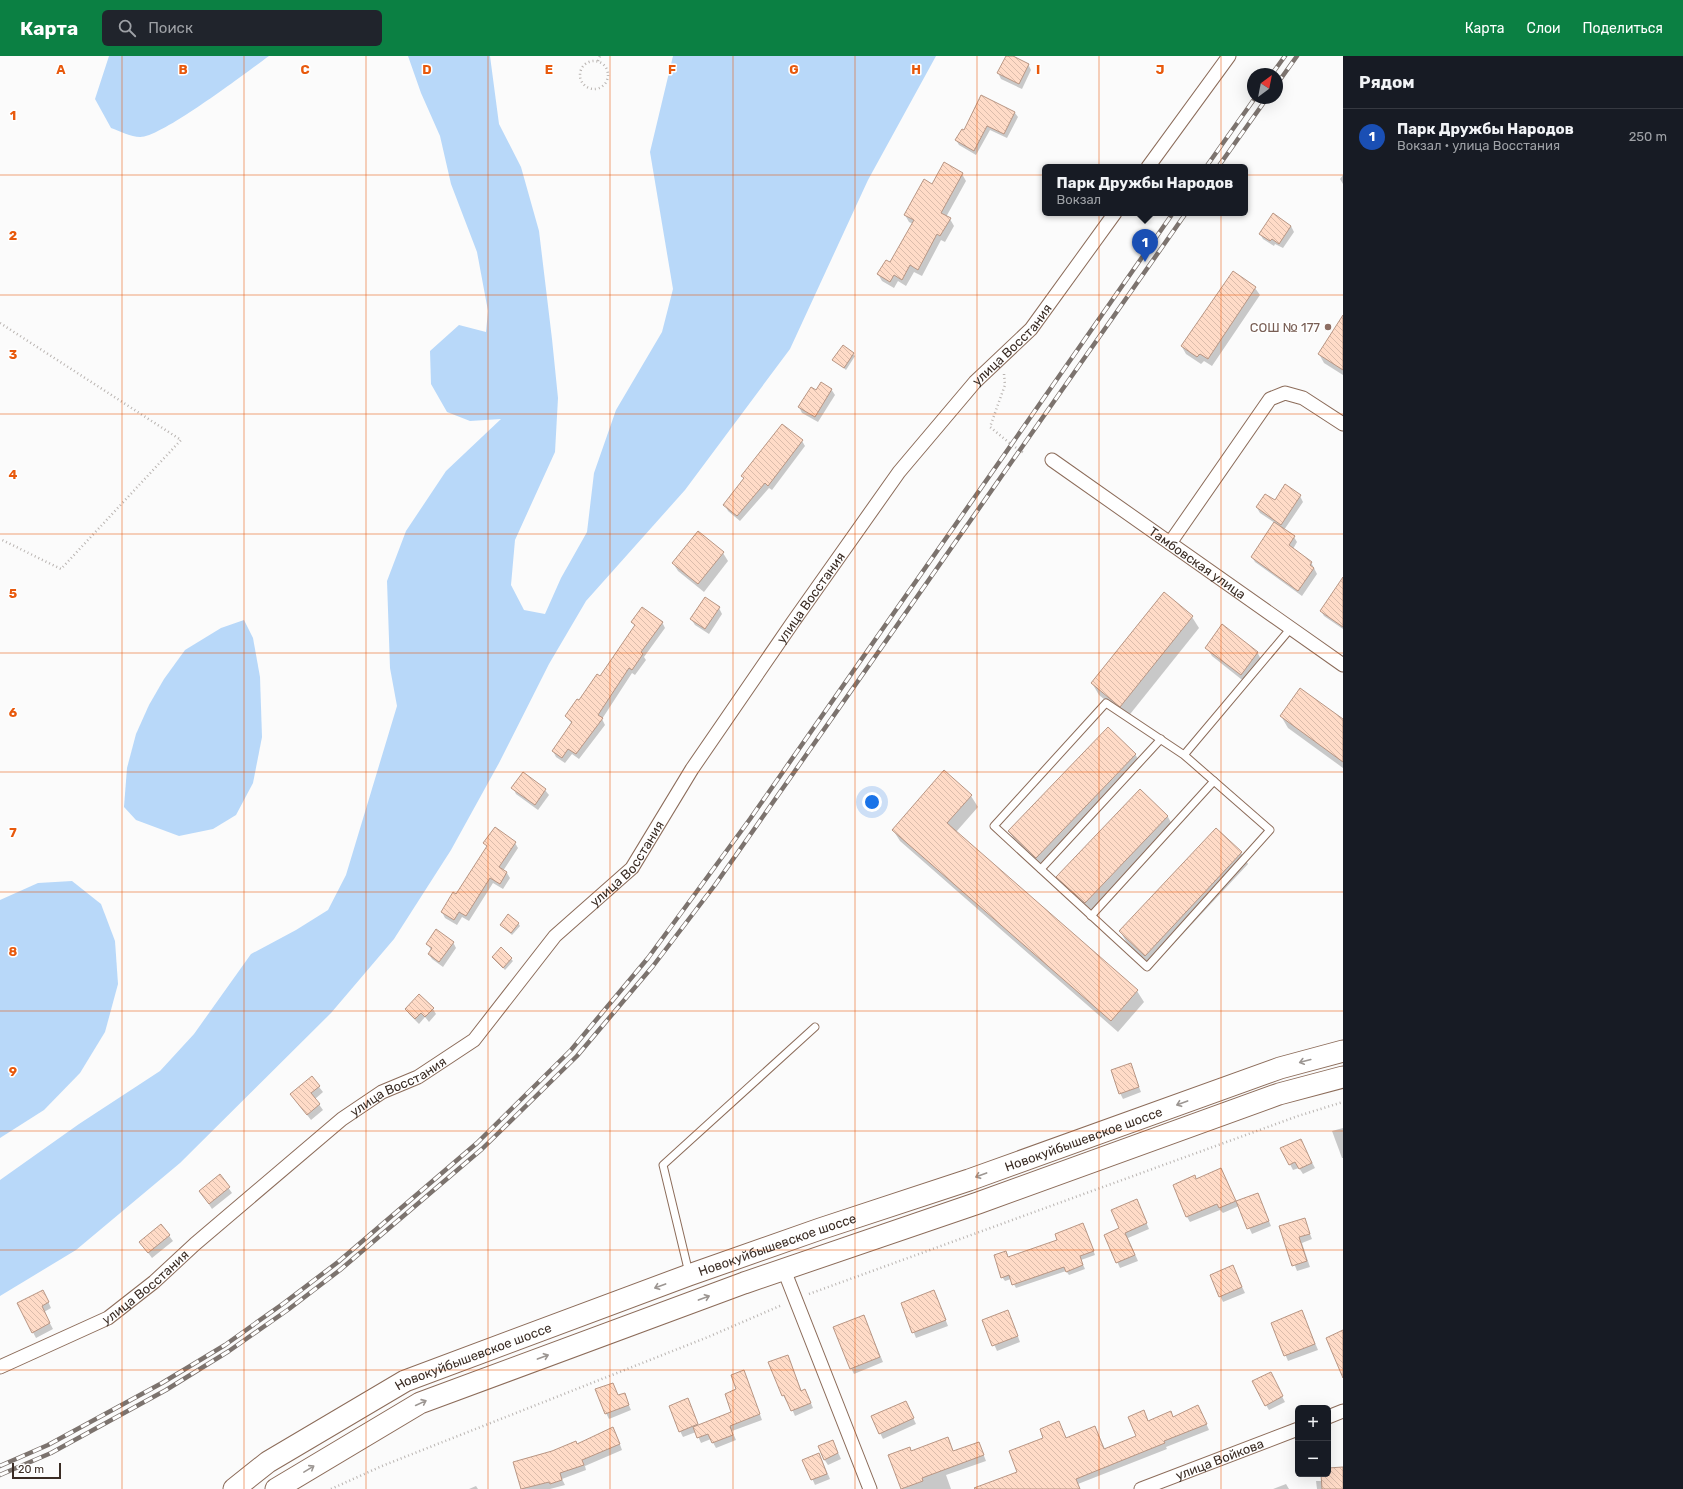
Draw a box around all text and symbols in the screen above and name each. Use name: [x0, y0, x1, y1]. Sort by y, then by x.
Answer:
search box: [102, 10, 382, 46]
text: Карта: [20, 17, 78, 40]
icon: search: [116, 17, 138, 39]
text: Поиск: [148, 19, 193, 37]
text: Карта: [1465, 20, 1505, 37]
text: Слои: [1527, 20, 1561, 37]
text: Поделиться: [1583, 20, 1663, 37]
text: A: [56, 62, 66, 77]
text: B: [178, 62, 188, 77]
text: C: [300, 62, 310, 77]
text: D: [422, 62, 432, 77]
text: E: [545, 62, 553, 77]
text: F: [668, 62, 676, 77]
text: G: [789, 62, 799, 77]
text: H: [911, 62, 921, 77]
text: I: [1036, 62, 1040, 77]
text: J: [1156, 62, 1164, 77]
north arrow: [1247, 68, 1283, 104]
text: Рядом: [1359, 72, 1415, 92]
text: 1: [10, 108, 16, 123]
text: Парк Дружбы Народов: [1397, 120, 1574, 138]
text: 1: [1369, 129, 1375, 144]
text: 250 m: [1629, 129, 1667, 144]
text: Вокзал · улица Восстания: [1397, 138, 1560, 153]
popup: [1042, 164, 1248, 216]
text: Парк Дружбы Народов: [1057, 174, 1233, 192]
text: Вокзал: [1057, 192, 1101, 207]
text: 2: [9, 228, 17, 243]
pin: 1: [1132, 229, 1158, 262]
street label: улица Восстания: [969, 301, 1054, 388]
place label: СОШ № 177: [1250, 320, 1320, 335]
marker: СОШ № 177: [1323, 322, 1333, 332]
text: 3: [9, 347, 18, 362]
text: 4: [9, 467, 18, 482]
street label: Тамбовская улица: [1146, 523, 1249, 602]
street label: улица Восстания: [773, 549, 848, 646]
text: 5: [9, 586, 17, 601]
text: 6: [9, 705, 18, 720]
your location: [862, 792, 882, 812]
street label: улица Восстания: [587, 818, 666, 909]
text: 7: [9, 825, 17, 840]
text: 8: [9, 944, 18, 959]
street label: улица Восстания: [347, 1053, 449, 1119]
one-way arrow: [1299, 1058, 1312, 1065]
text: 9: [9, 1064, 17, 1079]
one-way arrow: [1176, 1100, 1189, 1107]
street label: Новокуйбышевское шоссе: [1003, 1104, 1164, 1174]
one-way arrow: [975, 1172, 987, 1180]
street label: Новокуйбышевское шоссе: [696, 1210, 858, 1279]
street label: улица Восстания: [100, 1247, 191, 1327]
one-way arrow: [654, 1282, 666, 1290]
one-way arrow: [698, 1293, 710, 1301]
street label: Новокуйбышевское шоссе: [392, 1320, 553, 1393]
one-way arrow: [536, 1353, 548, 1361]
one-way arrow: [415, 1399, 427, 1406]
map controls: [1295, 1405, 1331, 1477]
button: +: [1295, 1405, 1331, 1441]
street label: улица Войкова: [1173, 1435, 1266, 1483]
button: −: [1295, 1441, 1331, 1477]
scale bar: [12, 1461, 61, 1480]
text: 20 m: [18, 1463, 44, 1476]
one-way arrow: [303, 1464, 315, 1472]

